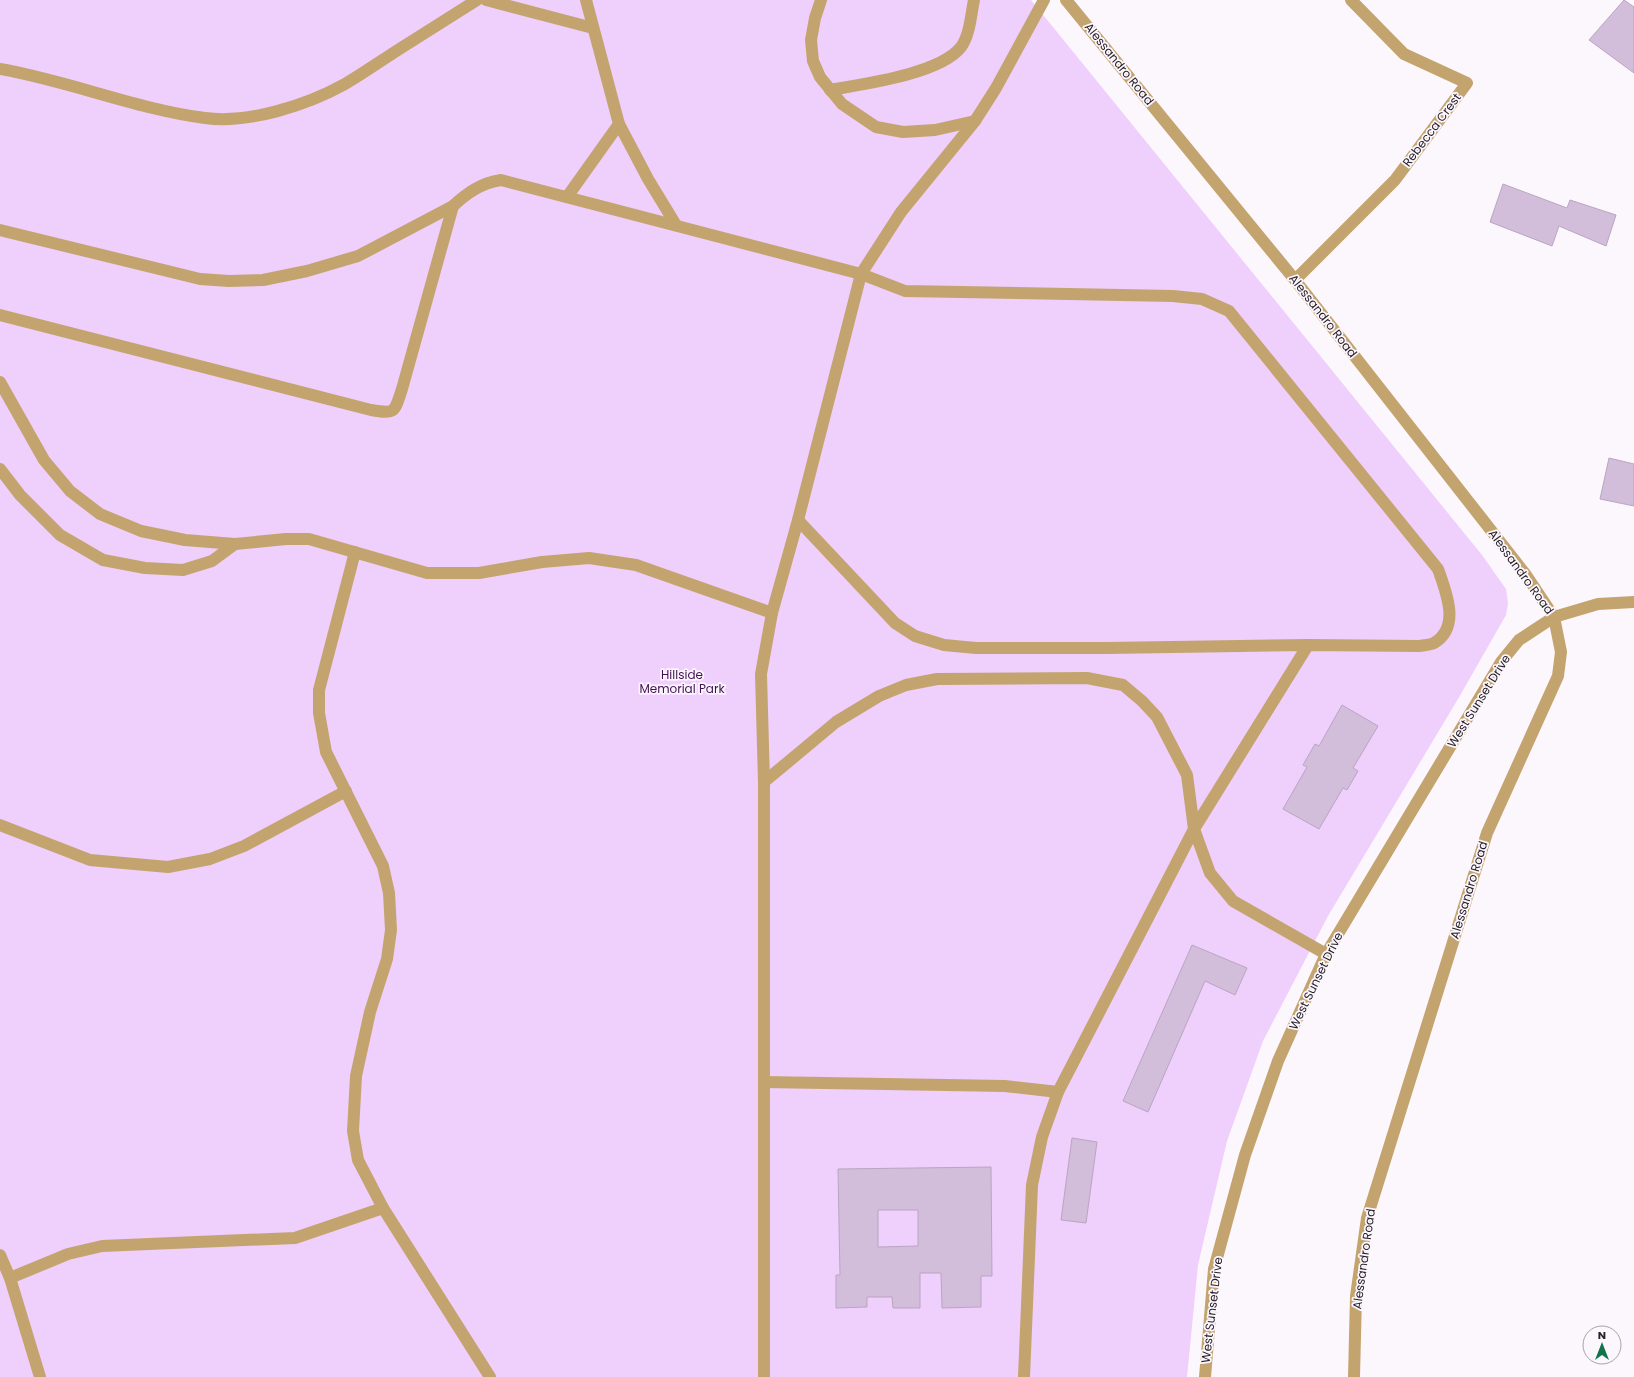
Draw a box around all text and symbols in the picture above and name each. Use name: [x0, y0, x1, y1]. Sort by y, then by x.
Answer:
street label: Alessandro Road: [1081, 19, 1158, 108]
street label: Rebecca Crest: [1398, 89, 1465, 170]
street label: Alessandro Road: [1285, 270, 1361, 361]
street label: Alessandro Road: [1485, 526, 1558, 618]
street label: West Sunset Drive: [1443, 651, 1514, 751]
park label: Hillside Memorial Park: [639, 666, 725, 697]
street label: Alessandro Road: [1446, 839, 1491, 941]
street label: West Sunset Drive: [1285, 929, 1347, 1032]
street label: Alessandro Road: [1348, 1207, 1379, 1310]
street label: West Sunset Drive: [1197, 1256, 1226, 1364]
north arrow: [1582, 1325, 1622, 1365]
text: N: [1598, 1327, 1606, 1343]

